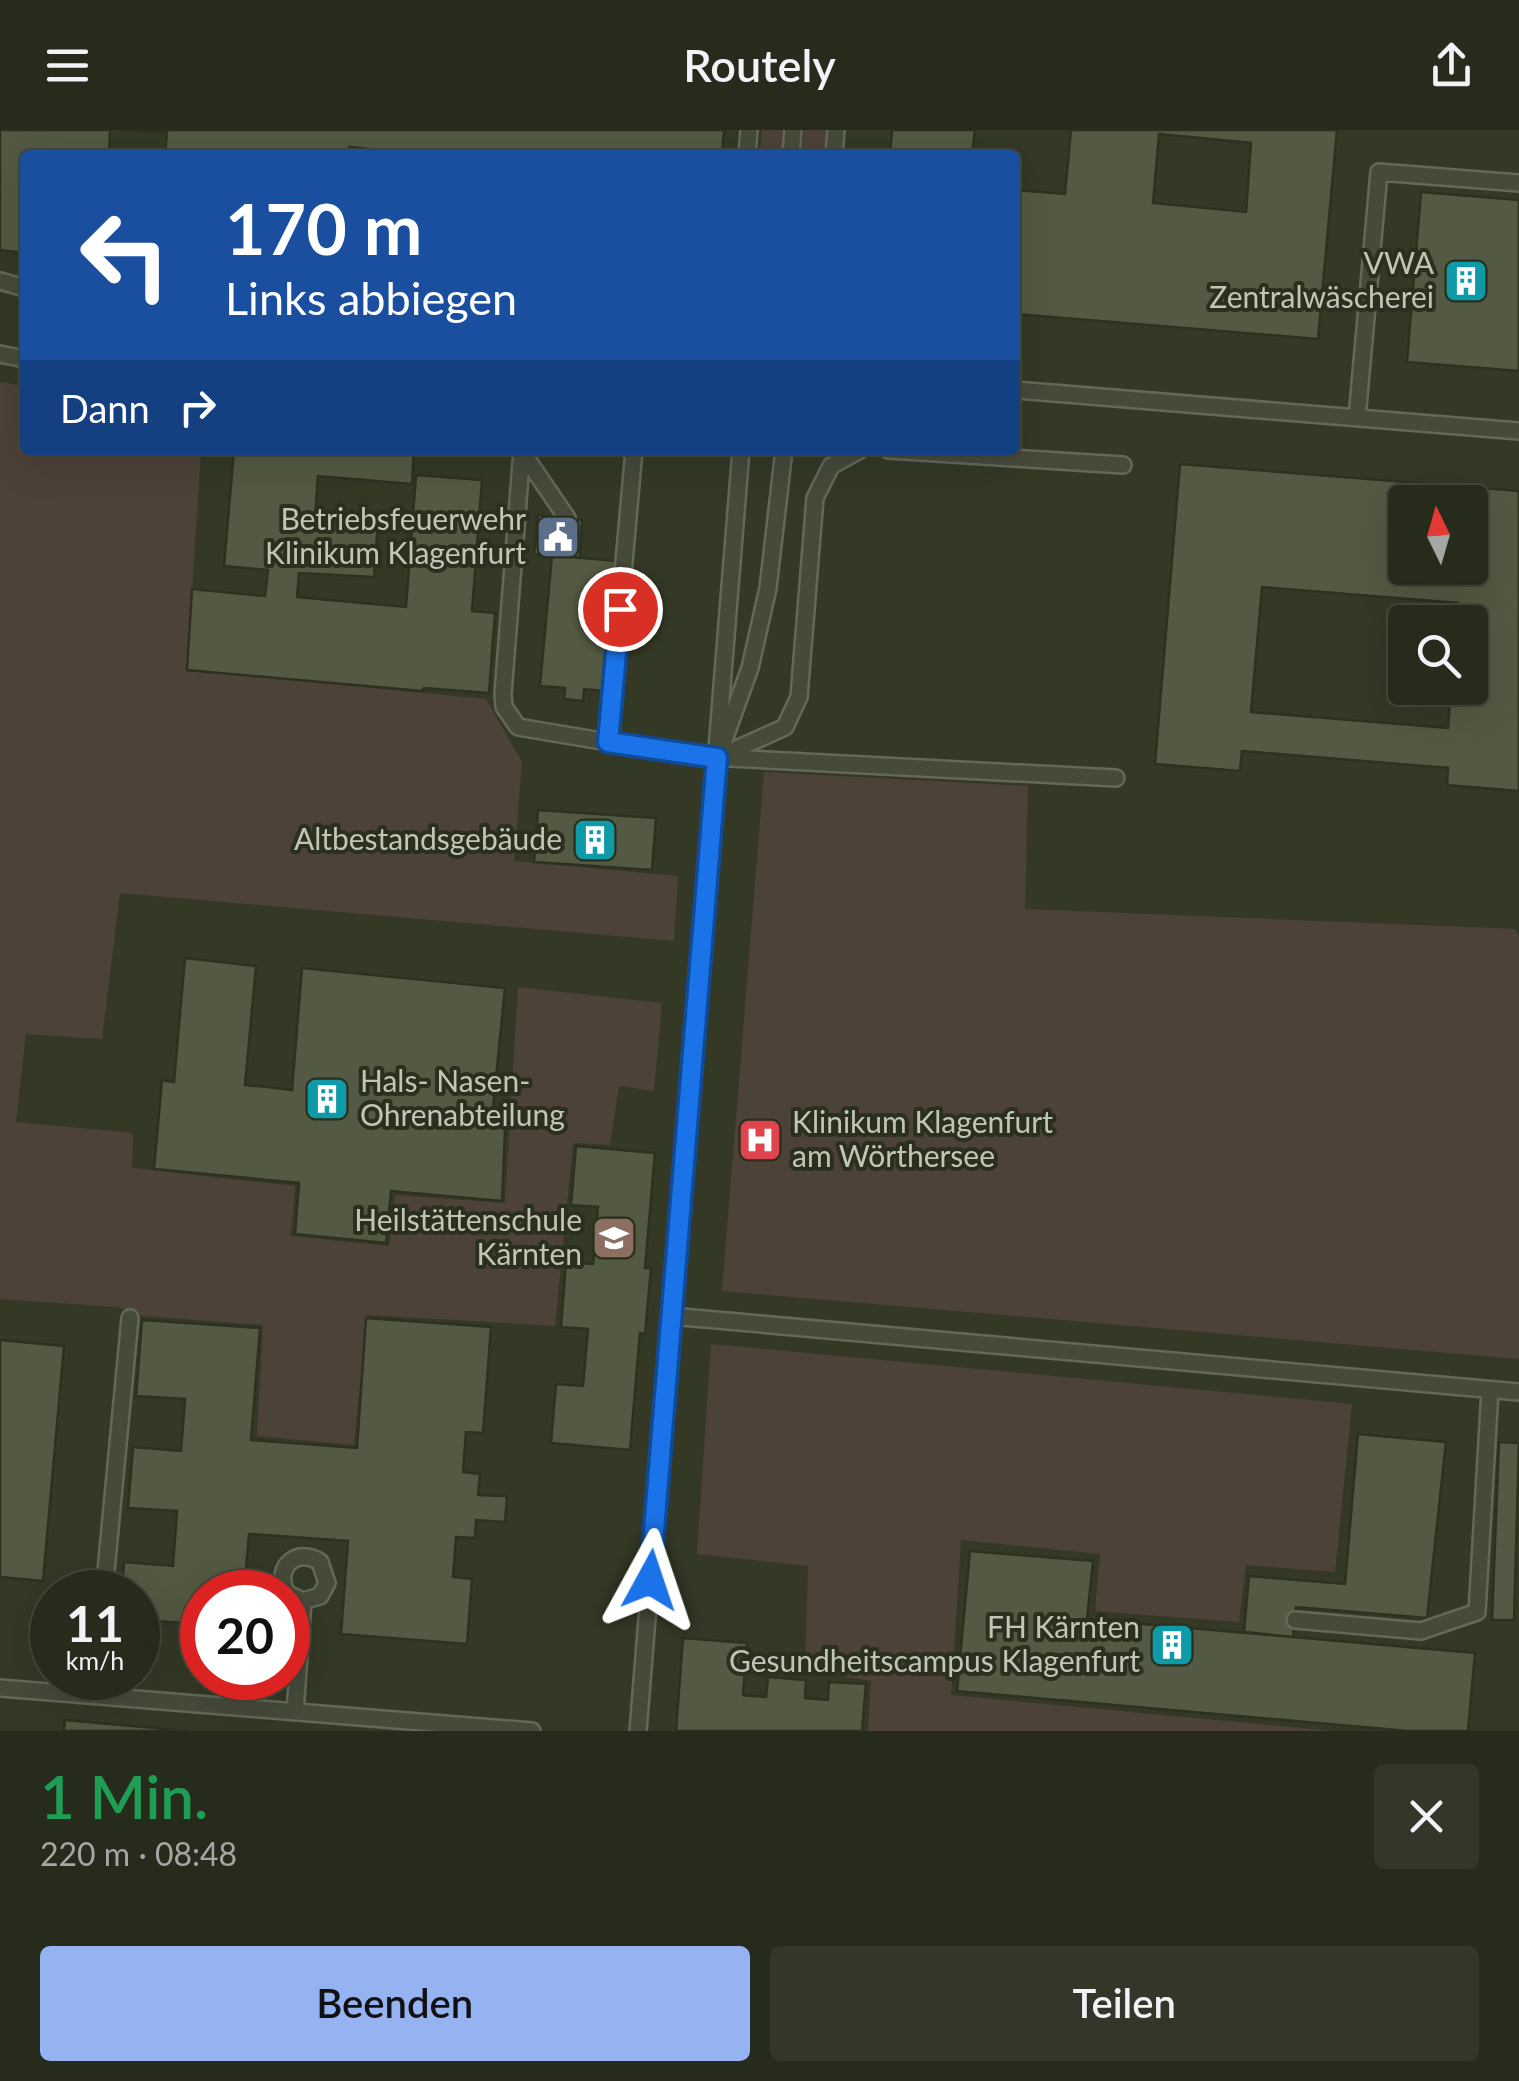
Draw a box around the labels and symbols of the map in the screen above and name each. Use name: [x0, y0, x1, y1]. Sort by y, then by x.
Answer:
place label: VWA Zentralwäscherei: [1209, 244, 1435, 314]
building icon: VWA Zentralwäscherei: [1443, 258, 1489, 304]
north arrow: [1388, 485, 1488, 585]
place label: Betriebsfeuerwehr Klinikum Klagenfurt: [265, 500, 526, 570]
public building icon: Betriebsfeuerwehr Klinikum Klagenfurt: [535, 514, 581, 560]
pin: [578, 567, 663, 652]
building icon: Altbestandsgebäude: [572, 817, 618, 863]
place label: Altbestandsgebäude: [294, 820, 562, 856]
place label: Hals- Nasen- Ohrenabteilung: [360, 1062, 565, 1132]
building icon: Hals- Nasen- Ohrenabteilung: [304, 1076, 350, 1122]
place label: Klinikum Klagenfurt am Wörthersee: [792, 1103, 1053, 1173]
hospital icon: Klinikum Klagenfurt am Wörthersee: [737, 1117, 783, 1163]
place label: Heilstättenschule Kärnten: [354, 1201, 582, 1271]
school or university icon: Heilstättenschule Kärnten: [591, 1215, 637, 1261]
position arrow: [598, 1528, 702, 1632]
speed limit sign: 20: [180, 1570, 310, 1700]
place label: FH Kärnten Gesundheitscampus Klagenfurt: [729, 1608, 1140, 1678]
building icon: FH Kärnten Gesundheitscampus Klagenfurt: [1149, 1622, 1195, 1668]

